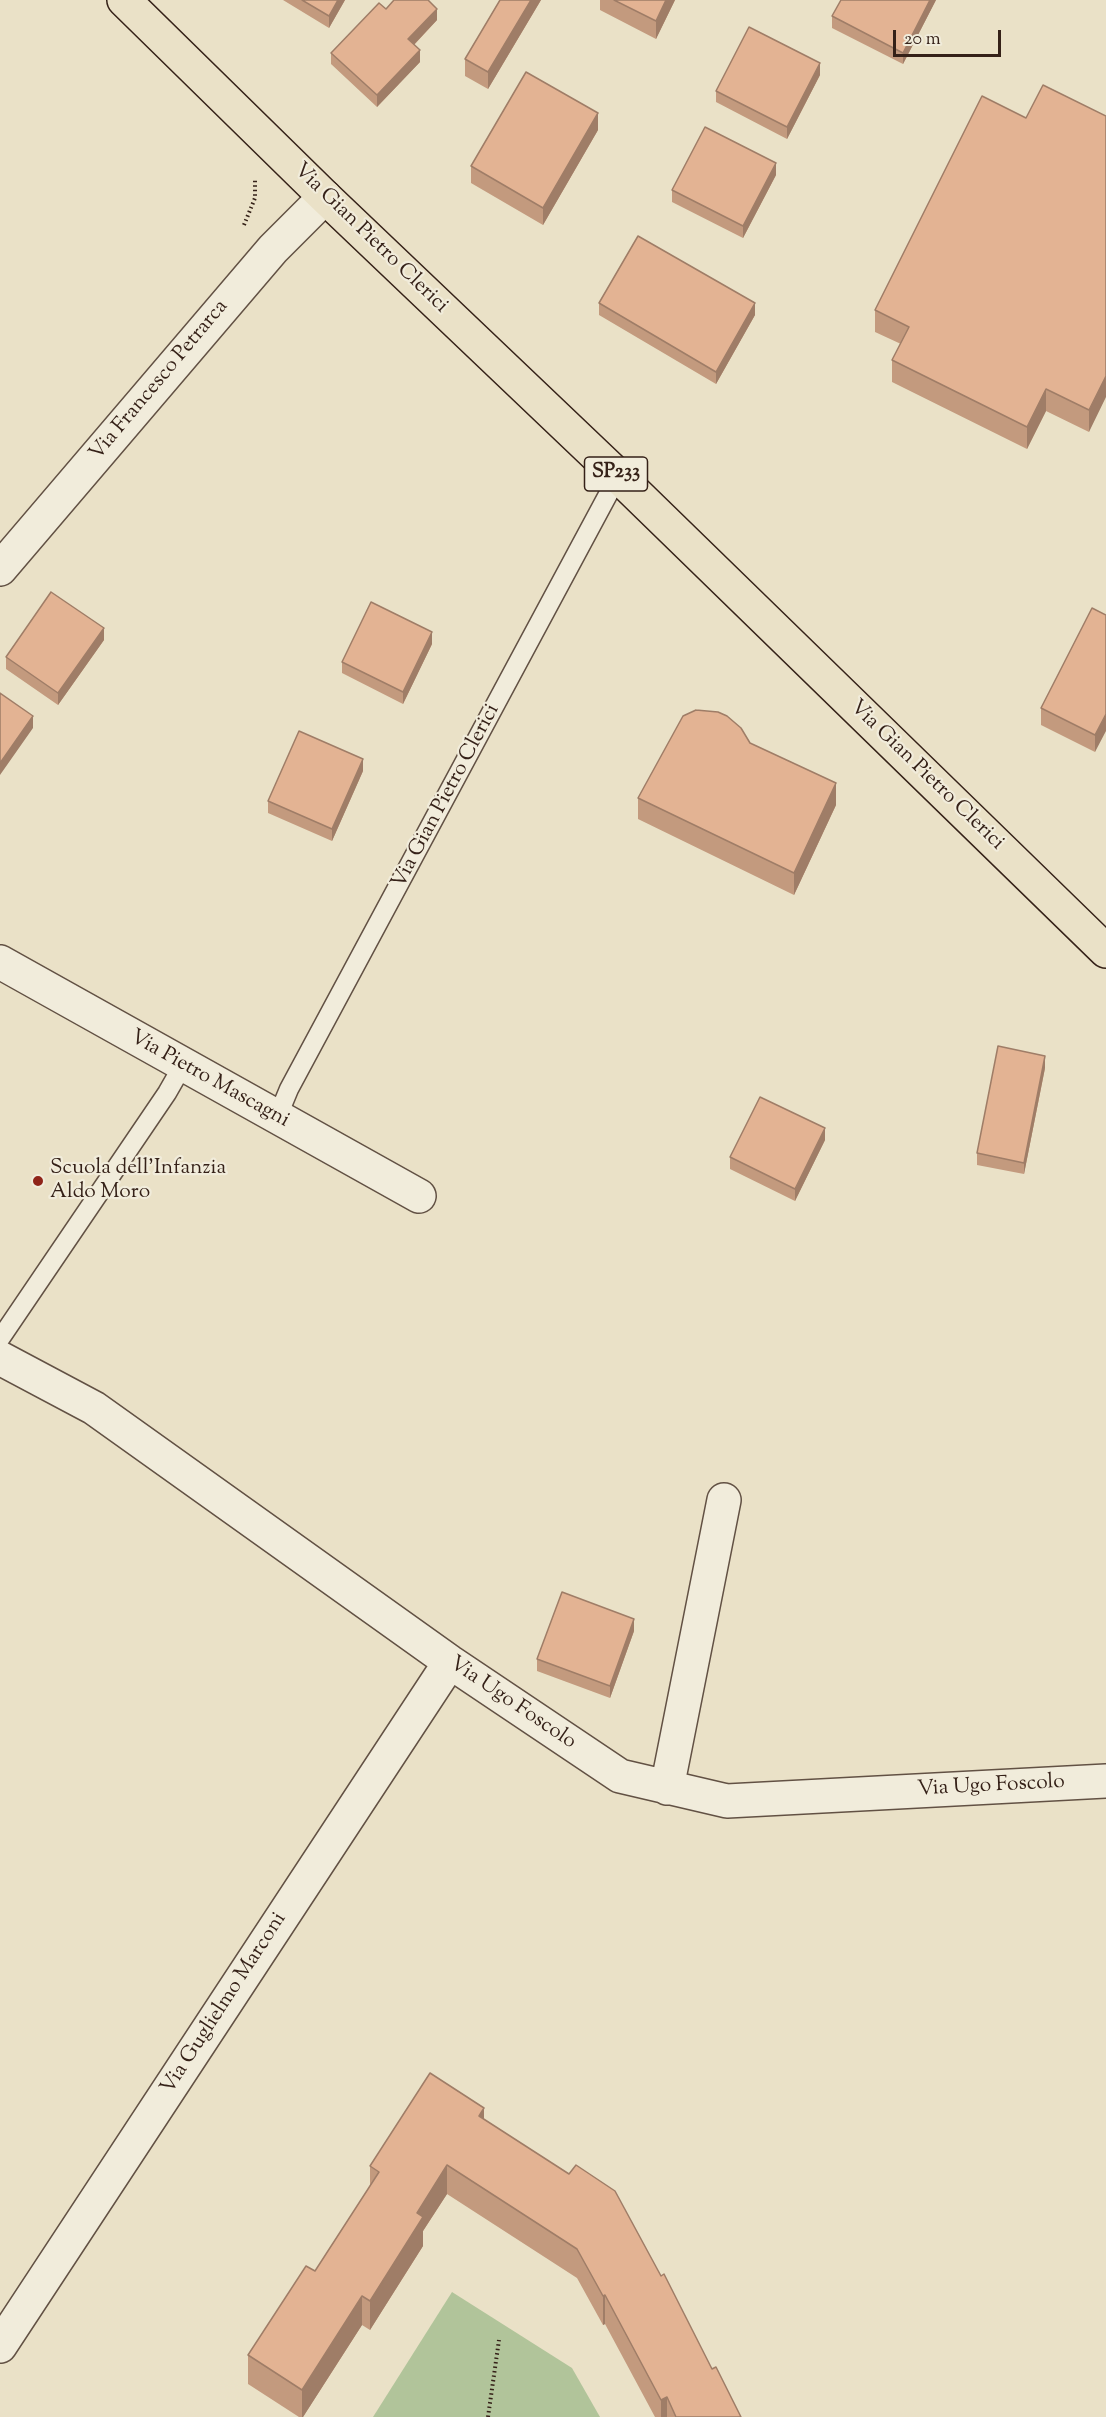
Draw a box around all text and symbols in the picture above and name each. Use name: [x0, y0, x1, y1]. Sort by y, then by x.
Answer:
scale bar: [896, 18, 1004, 56]
text: 20 m: [904, 27, 941, 53]
street label: Via Gian Pietro Clerici: [287, 159, 453, 319]
street label: Via Francesco Petrarca: [85, 296, 235, 466]
road number: SP233: [584, 457, 648, 491]
street label: Via Gian Pietro Clerici: [843, 696, 1009, 856]
street label: Via Gian Pietro Clerici: [388, 700, 506, 894]
street label: Via Pietro Mascagni: [125, 1026, 293, 1134]
place label: Scuola dell'Infanzia Aldo Moro: [50, 1156, 226, 1206]
marker: Scuola dell'Infanzia Aldo Moro: [31, 1174, 45, 1188]
street label: Via Ugo Foscolo: [444, 1652, 580, 1756]
street label: Via Ugo Foscolo: [917, 1771, 1065, 1803]
street label: Via Guglielmo Marconi: [157, 1908, 293, 2100]

